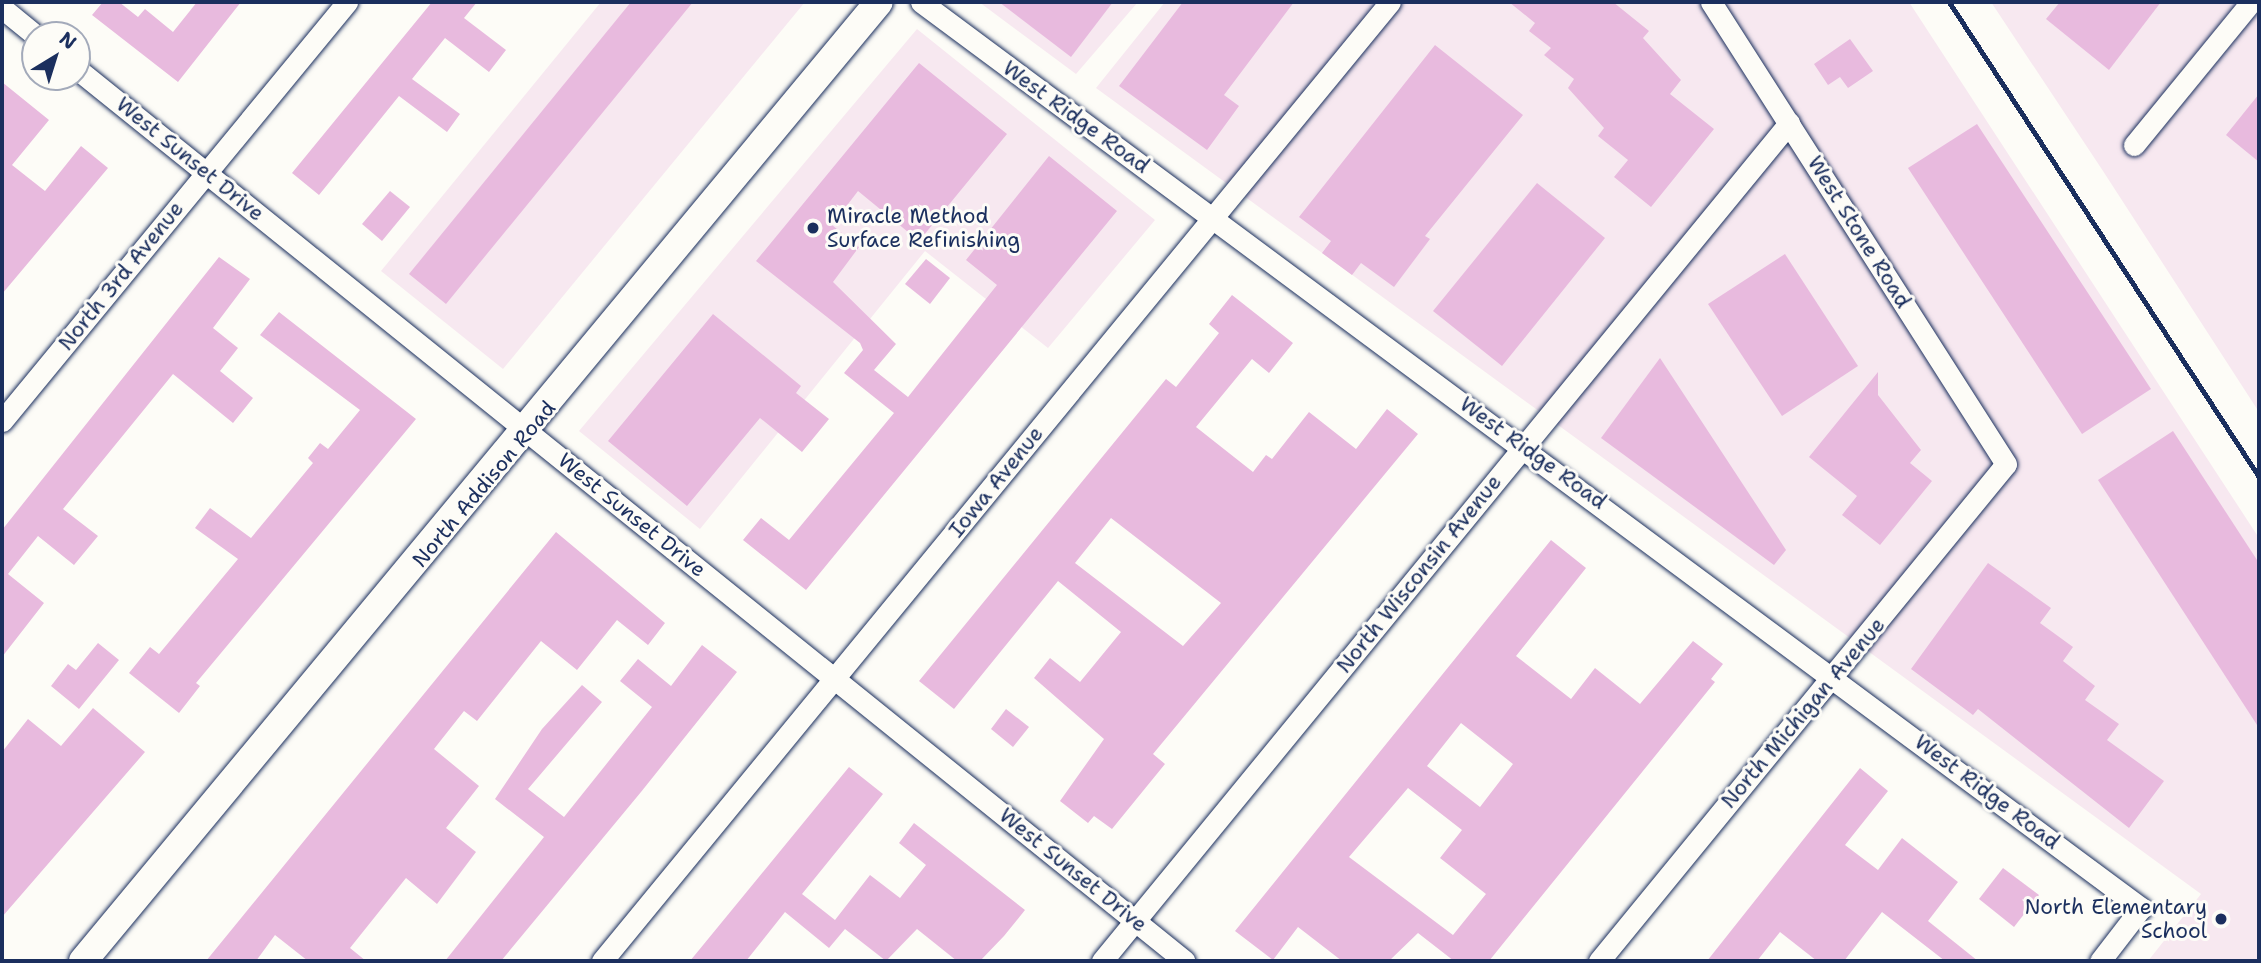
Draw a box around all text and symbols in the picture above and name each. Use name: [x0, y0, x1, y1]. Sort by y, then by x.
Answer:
north arrow: [21, 21, 91, 91]
text: N: [54, 26, 82, 55]
street label: West Ridge Road: [998, 55, 1154, 179]
street label: West Sunset Drive: [111, 92, 269, 226]
street label: West Stone Road: [1802, 151, 1916, 313]
street label: North 3rd Avenue: [53, 196, 189, 356]
place label: Miracle Method Surface Refinishing: [827, 203, 1020, 253]
marker: Miracle Method Surface Refinishing: [805, 220, 821, 236]
street label: West Ridge Road: [1455, 391, 1611, 515]
street label: North Addison Road: [407, 396, 561, 572]
street label: Iowa Avenue: [944, 421, 1048, 543]
street label: West Sunset Drive: [553, 448, 711, 582]
street label: North Wisconsin Avenue: [1331, 470, 1507, 678]
street label: North Michigan Avenue: [1716, 613, 1890, 813]
street label: West Ridge Road: [1910, 729, 2064, 855]
street label: West Sunset Drive: [994, 803, 1152, 937]
place label: North Elementary School: [2025, 894, 2207, 944]
marker: North Elementary School: [2213, 911, 2229, 927]

